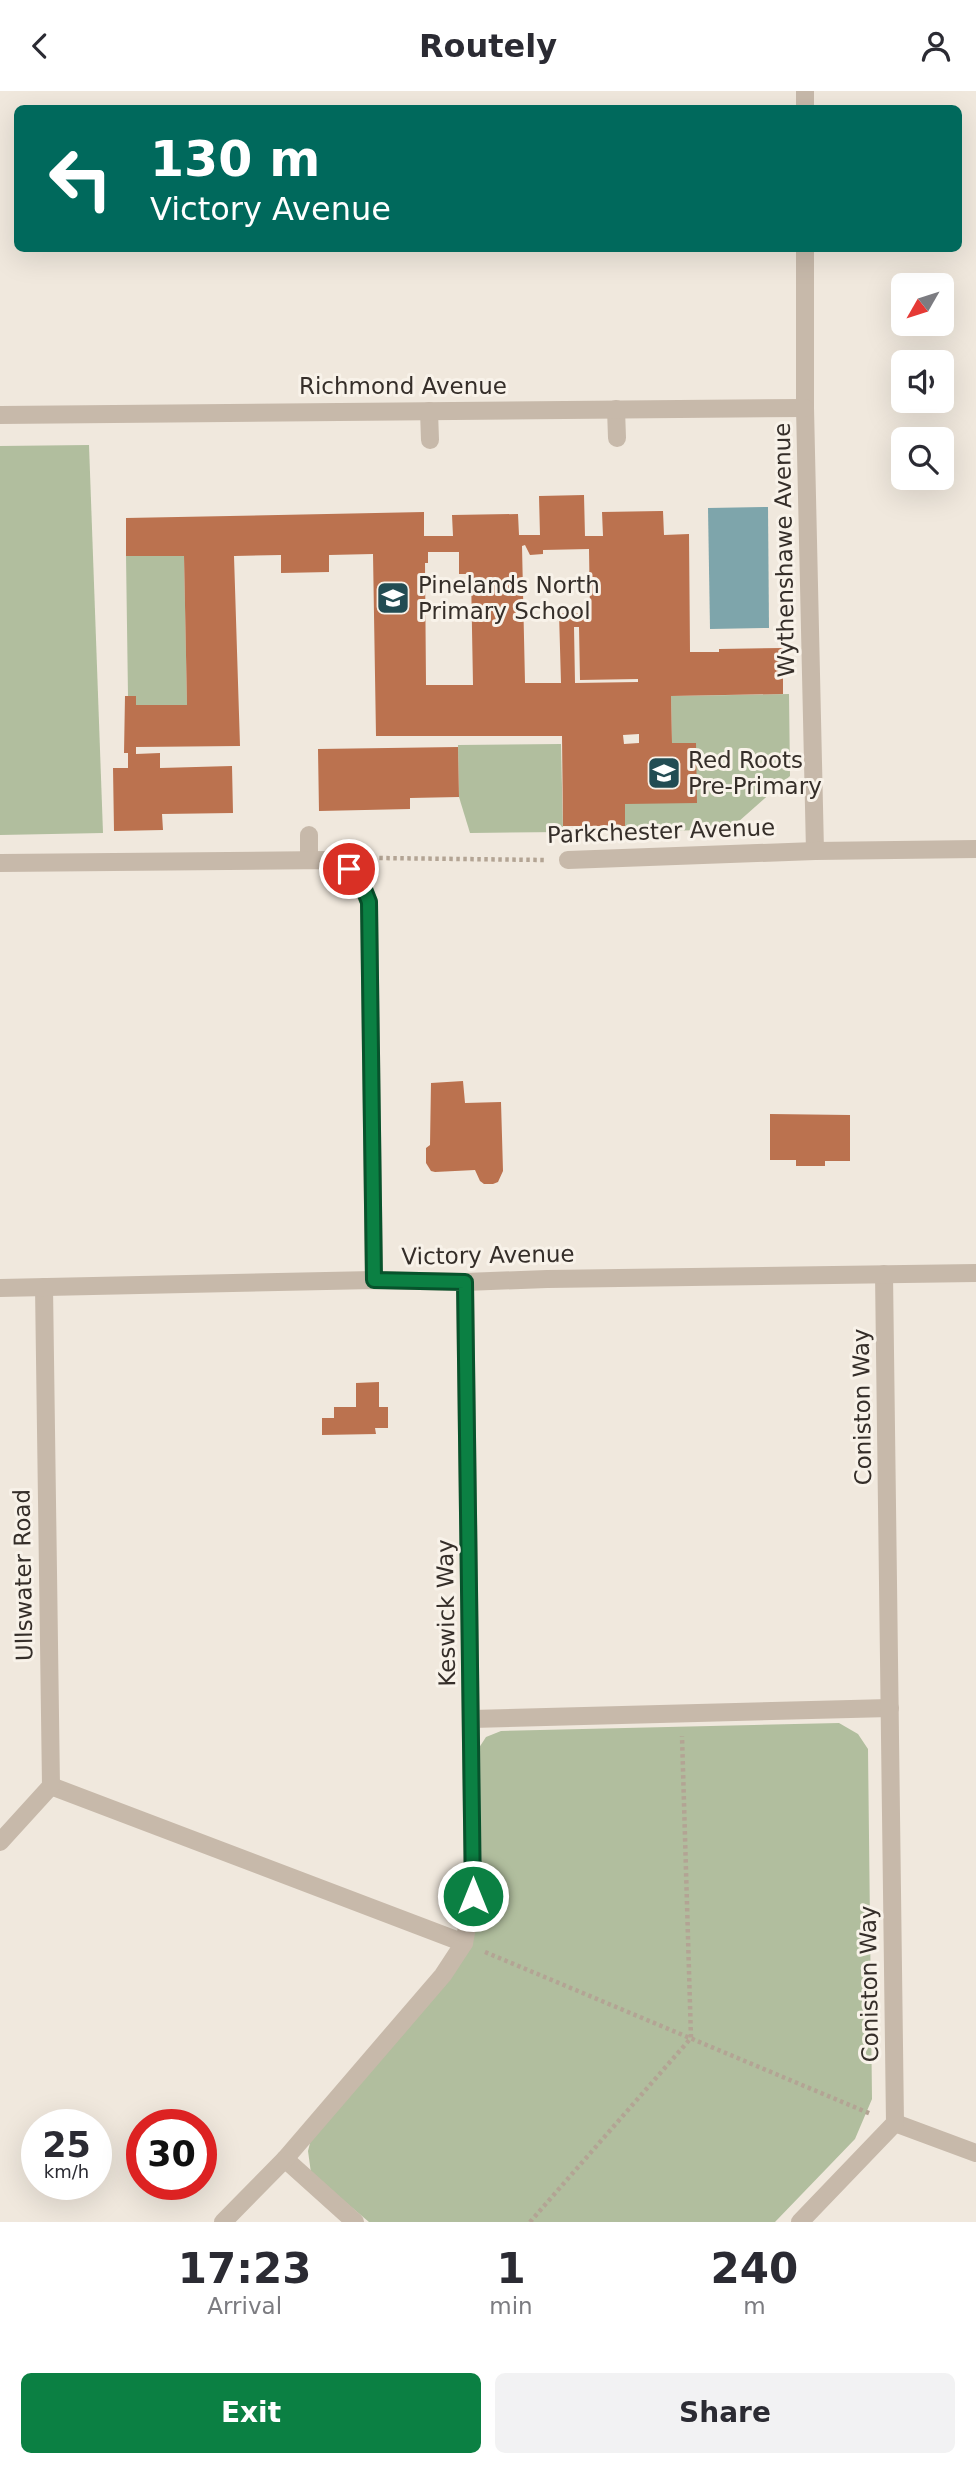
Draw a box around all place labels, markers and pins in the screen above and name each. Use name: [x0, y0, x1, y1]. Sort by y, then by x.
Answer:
place label: Pinelands North Primary School: [418, 572, 600, 624]
school or university icon: Pinelands North Primary School: [374, 579, 412, 617]
place label: Red Roots Pre-Primary: [688, 747, 822, 799]
school or university icon: Red Roots Pre-Primary: [645, 754, 683, 792]
pin: [319, 839, 379, 899]

